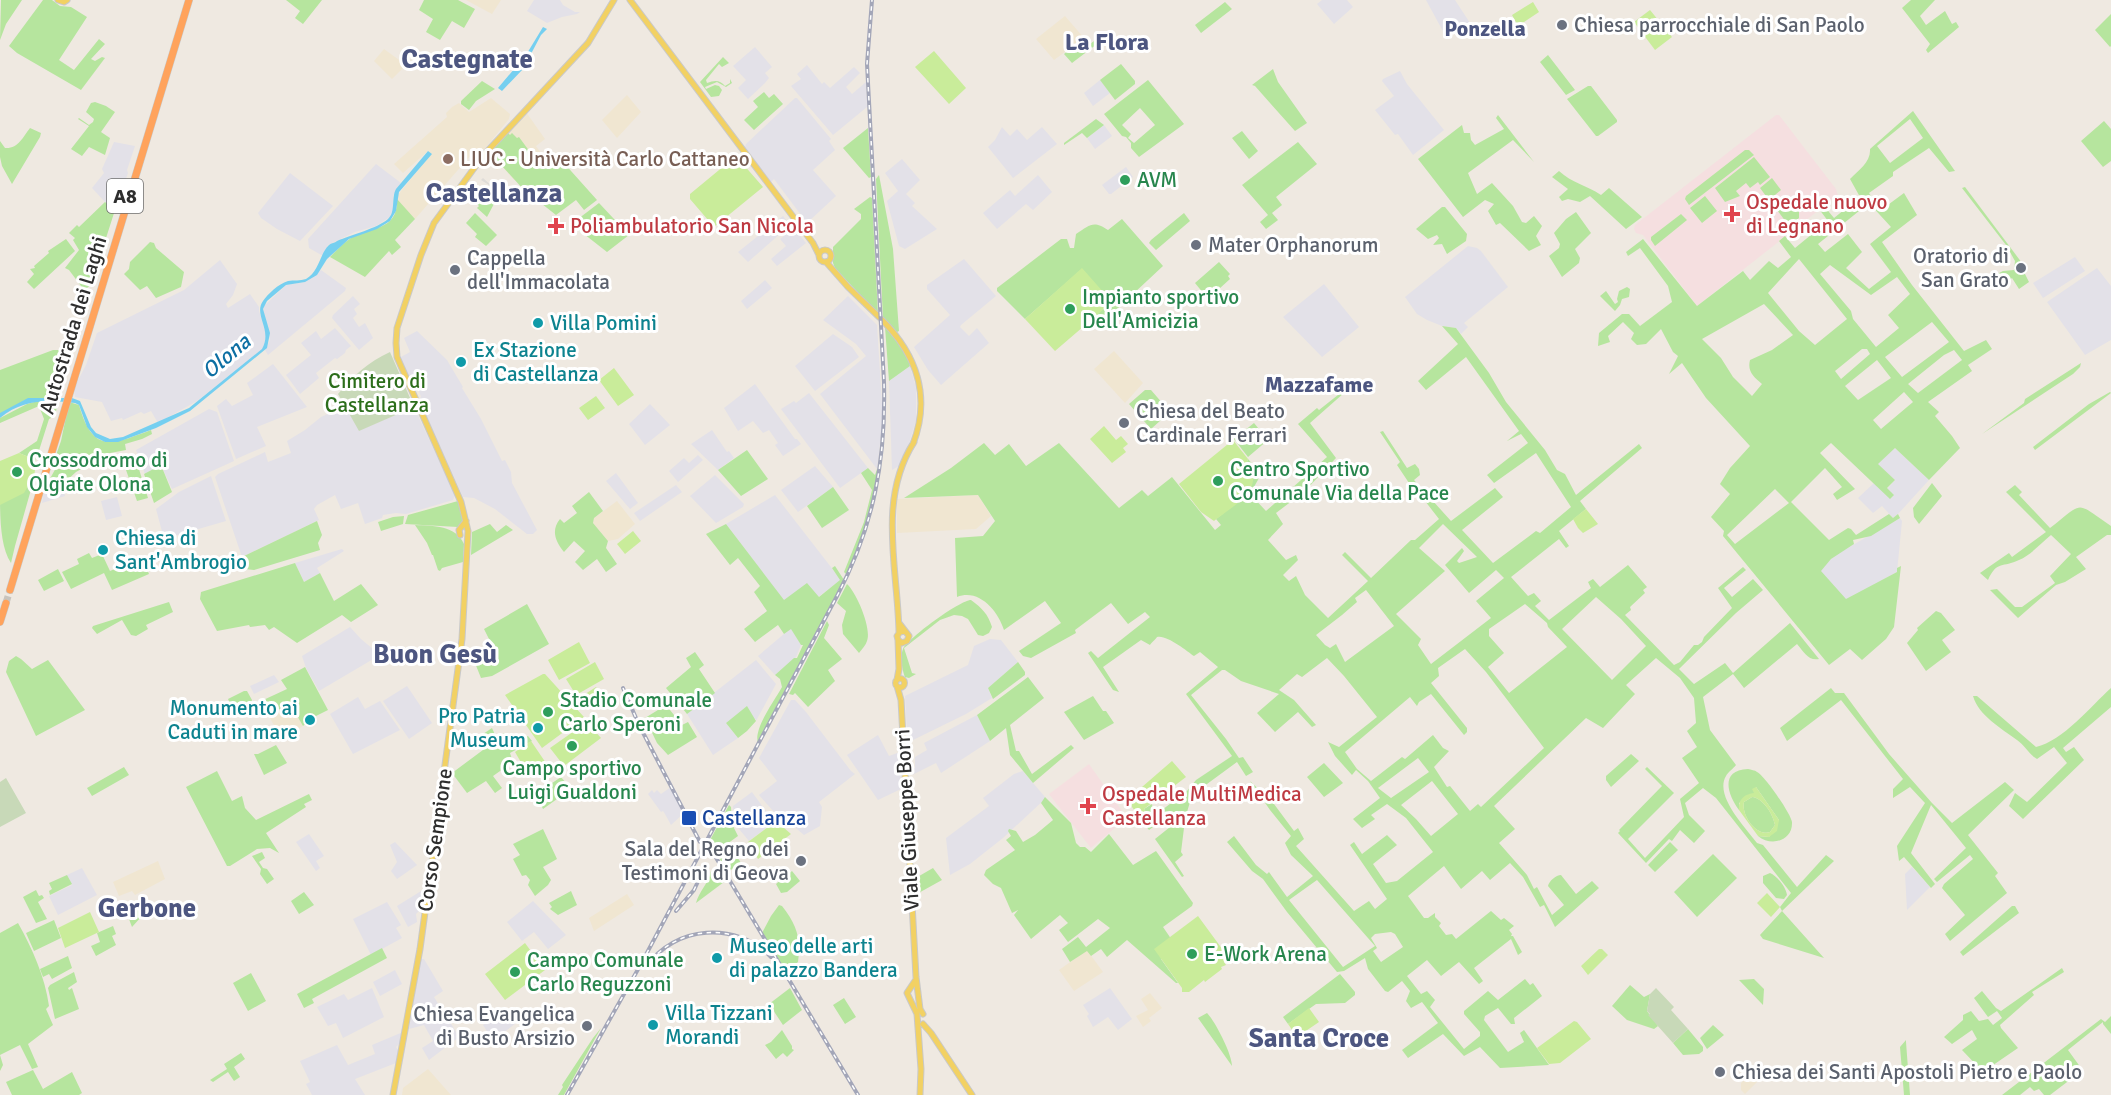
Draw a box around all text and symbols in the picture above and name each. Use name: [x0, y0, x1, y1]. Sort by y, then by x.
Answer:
place label: Chiesa parrocchiale di San Paolo: [1574, 12, 1865, 38]
district label: Ponzella: [1444, 15, 1526, 42]
marker: Chiesa parrocchiale di San Paolo: [1555, 18, 1569, 32]
district label: La Flora: [1065, 27, 1149, 57]
district label: Castegnate: [401, 43, 533, 76]
place label: LIUC - Università Carlo Cattaneo: [460, 146, 750, 172]
marker: LIUC - Università Carlo Cattaneo: [441, 152, 455, 166]
place label: AVM: [1137, 167, 1177, 193]
marker: AVM: [1118, 173, 1132, 187]
district label: Castellanza: [426, 177, 563, 210]
road number: A8: [107, 179, 143, 213]
place label: Ospedale nuovo di Legnano: [1746, 189, 1887, 239]
marker: Ospedale nuovo di Legnano: [1723, 205, 1741, 223]
place label: Poliambulatorio San Nicola: [570, 213, 814, 239]
marker: Poliambulatorio San Nicola: [547, 217, 565, 235]
place label: Mater Orphanorum: [1208, 232, 1378, 258]
street label: Autostrada dei Laghi: [34, 233, 112, 417]
marker: Mater Orphanorum: [1189, 238, 1203, 252]
place label: Oratorio di San Grato: [1913, 243, 2009, 293]
place label: Cappella dell'Immacolata: [467, 245, 610, 295]
marker: Oratorio di San Grato: [2014, 261, 2028, 275]
marker: Cappella dell'Immacolata: [448, 263, 462, 277]
place label: Impianto sportivo Dell'Amicizia: [1082, 284, 1239, 334]
marker: Impianto sportivo Dell'Amicizia: [1063, 302, 1077, 316]
place label: Villa Pomini: [550, 310, 657, 336]
marker: Villa Pomini: [531, 316, 545, 330]
water label: Olona: [196, 327, 257, 384]
place label: Ex Stazione di Castellanza: [473, 337, 599, 387]
marker: Ex Stazione di Castellanza: [454, 355, 468, 369]
park label: Cimitero di Castellanza: [325, 368, 429, 418]
district label: Mazzafame: [1265, 371, 1373, 398]
place label: Chiesa del Beato Cardinale Ferrari: [1136, 398, 1287, 448]
marker: Chiesa del Beato Cardinale Ferrari: [1117, 416, 1131, 430]
place label: Crossodromo di Olgiate Olona: [29, 447, 168, 497]
place label: Centro Sportivo Comunale Via della Pace: [1230, 456, 1449, 506]
marker: Crossodromo di Olgiate Olona: [10, 465, 24, 479]
marker: Centro Sportivo Comunale Via della Pace: [1211, 474, 1225, 488]
place label: Chiesa di Sant'Ambrogio: [115, 525, 247, 575]
marker: Chiesa di Sant'Ambrogio: [96, 543, 110, 557]
district label: Buon Gesù: [373, 638, 497, 671]
place label: Stadio Comunale Carlo Speroni: [560, 687, 712, 737]
place label: Monumento ai Caduti in mare: [167, 695, 298, 745]
place label: Pro Patria Museum: [438, 703, 526, 753]
marker: Stadio Comunale Carlo Speroni: [541, 705, 555, 719]
marker: Monumento ai Caduti in mare: [303, 713, 317, 727]
marker: Pro Patria Museum: [531, 721, 545, 735]
street label: Viale Giuseppe Borri: [889, 728, 925, 912]
marker: Campo sportivo Luigi Gualdoni: [565, 739, 579, 753]
place label: Campo sportivo Luigi Gualdoni: [502, 755, 642, 805]
street label: Corso Sempione: [412, 767, 458, 913]
place label: Ospedale MultiMedica Castellanza: [1102, 781, 1302, 831]
marker: Ospedale MultiMedica Castellanza: [1079, 797, 1097, 815]
place label: Castellanza: [702, 805, 806, 831]
marker: Castellanza: [680, 809, 698, 827]
place label: Sala del Regno dei Testimoni di Geova: [622, 836, 789, 886]
marker: Sala del Regno dei Testimoni di Geova: [794, 854, 808, 868]
district label: Gerbone: [98, 892, 196, 925]
place label: Museo delle arti di palazzo Bandera: [729, 933, 898, 983]
place label: E-Work Arena: [1204, 941, 1327, 967]
place label: Campo Comunale Carlo Reguzzoni: [527, 947, 684, 997]
marker: E-Work Arena: [1185, 947, 1199, 961]
marker: Museo delle arti di palazzo Bandera: [710, 951, 724, 965]
marker: Campo Comunale Carlo Reguzzoni: [508, 965, 522, 979]
place label: Villa Tizzani Morandi: [665, 1000, 773, 1050]
place label: Chiesa Evangelica di Busto Arsizio: [413, 1001, 575, 1051]
marker: Villa Tizzani Morandi: [646, 1018, 660, 1032]
marker: Chiesa Evangelica di Busto Arsizio: [580, 1019, 594, 1033]
district label: Santa Croce: [1249, 1022, 1389, 1055]
place label: Chiesa dei Santi Apostoli Pietro e Paolo: [1732, 1059, 2082, 1085]
marker: Chiesa dei Santi Apostoli Pietro e Paolo: [1713, 1065, 1727, 1079]

